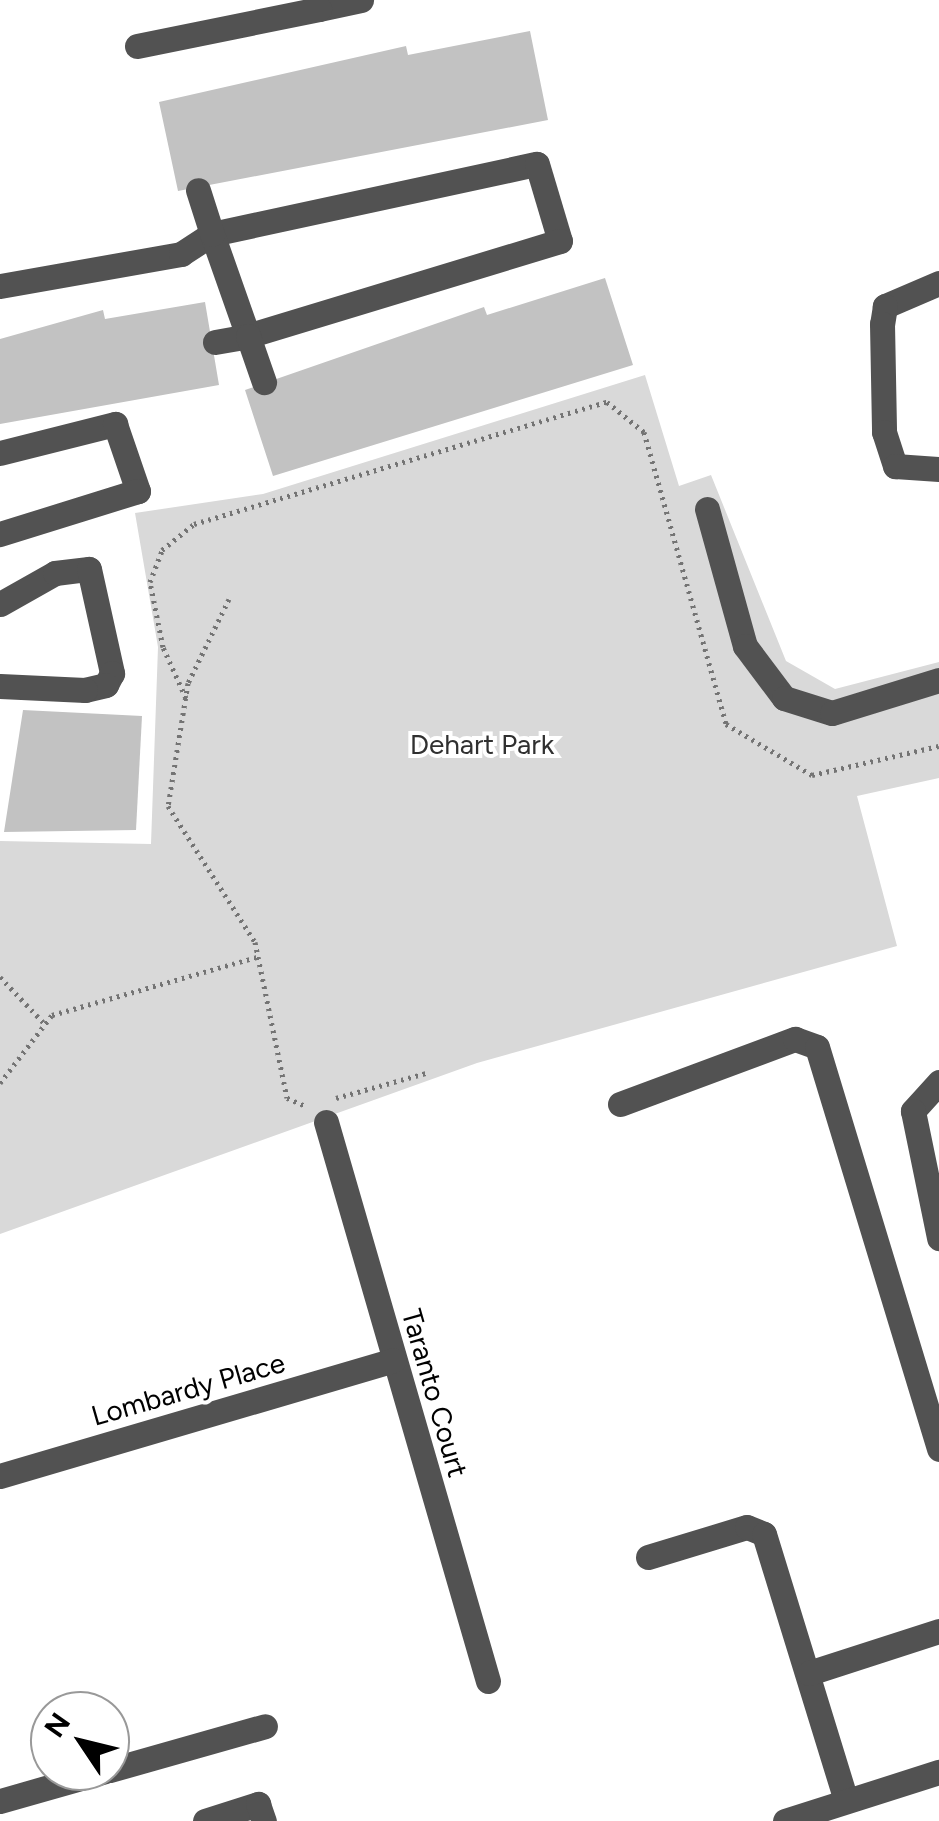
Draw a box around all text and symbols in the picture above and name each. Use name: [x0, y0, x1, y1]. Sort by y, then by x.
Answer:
park label: Dehart Park: [410, 727, 554, 761]
street label: Taranto Court: [395, 1305, 475, 1481]
street label: Lombardy Place: [87, 1345, 289, 1433]
north arrow: [30, 1691, 130, 1791]
text: N: [37, 1706, 77, 1744]

